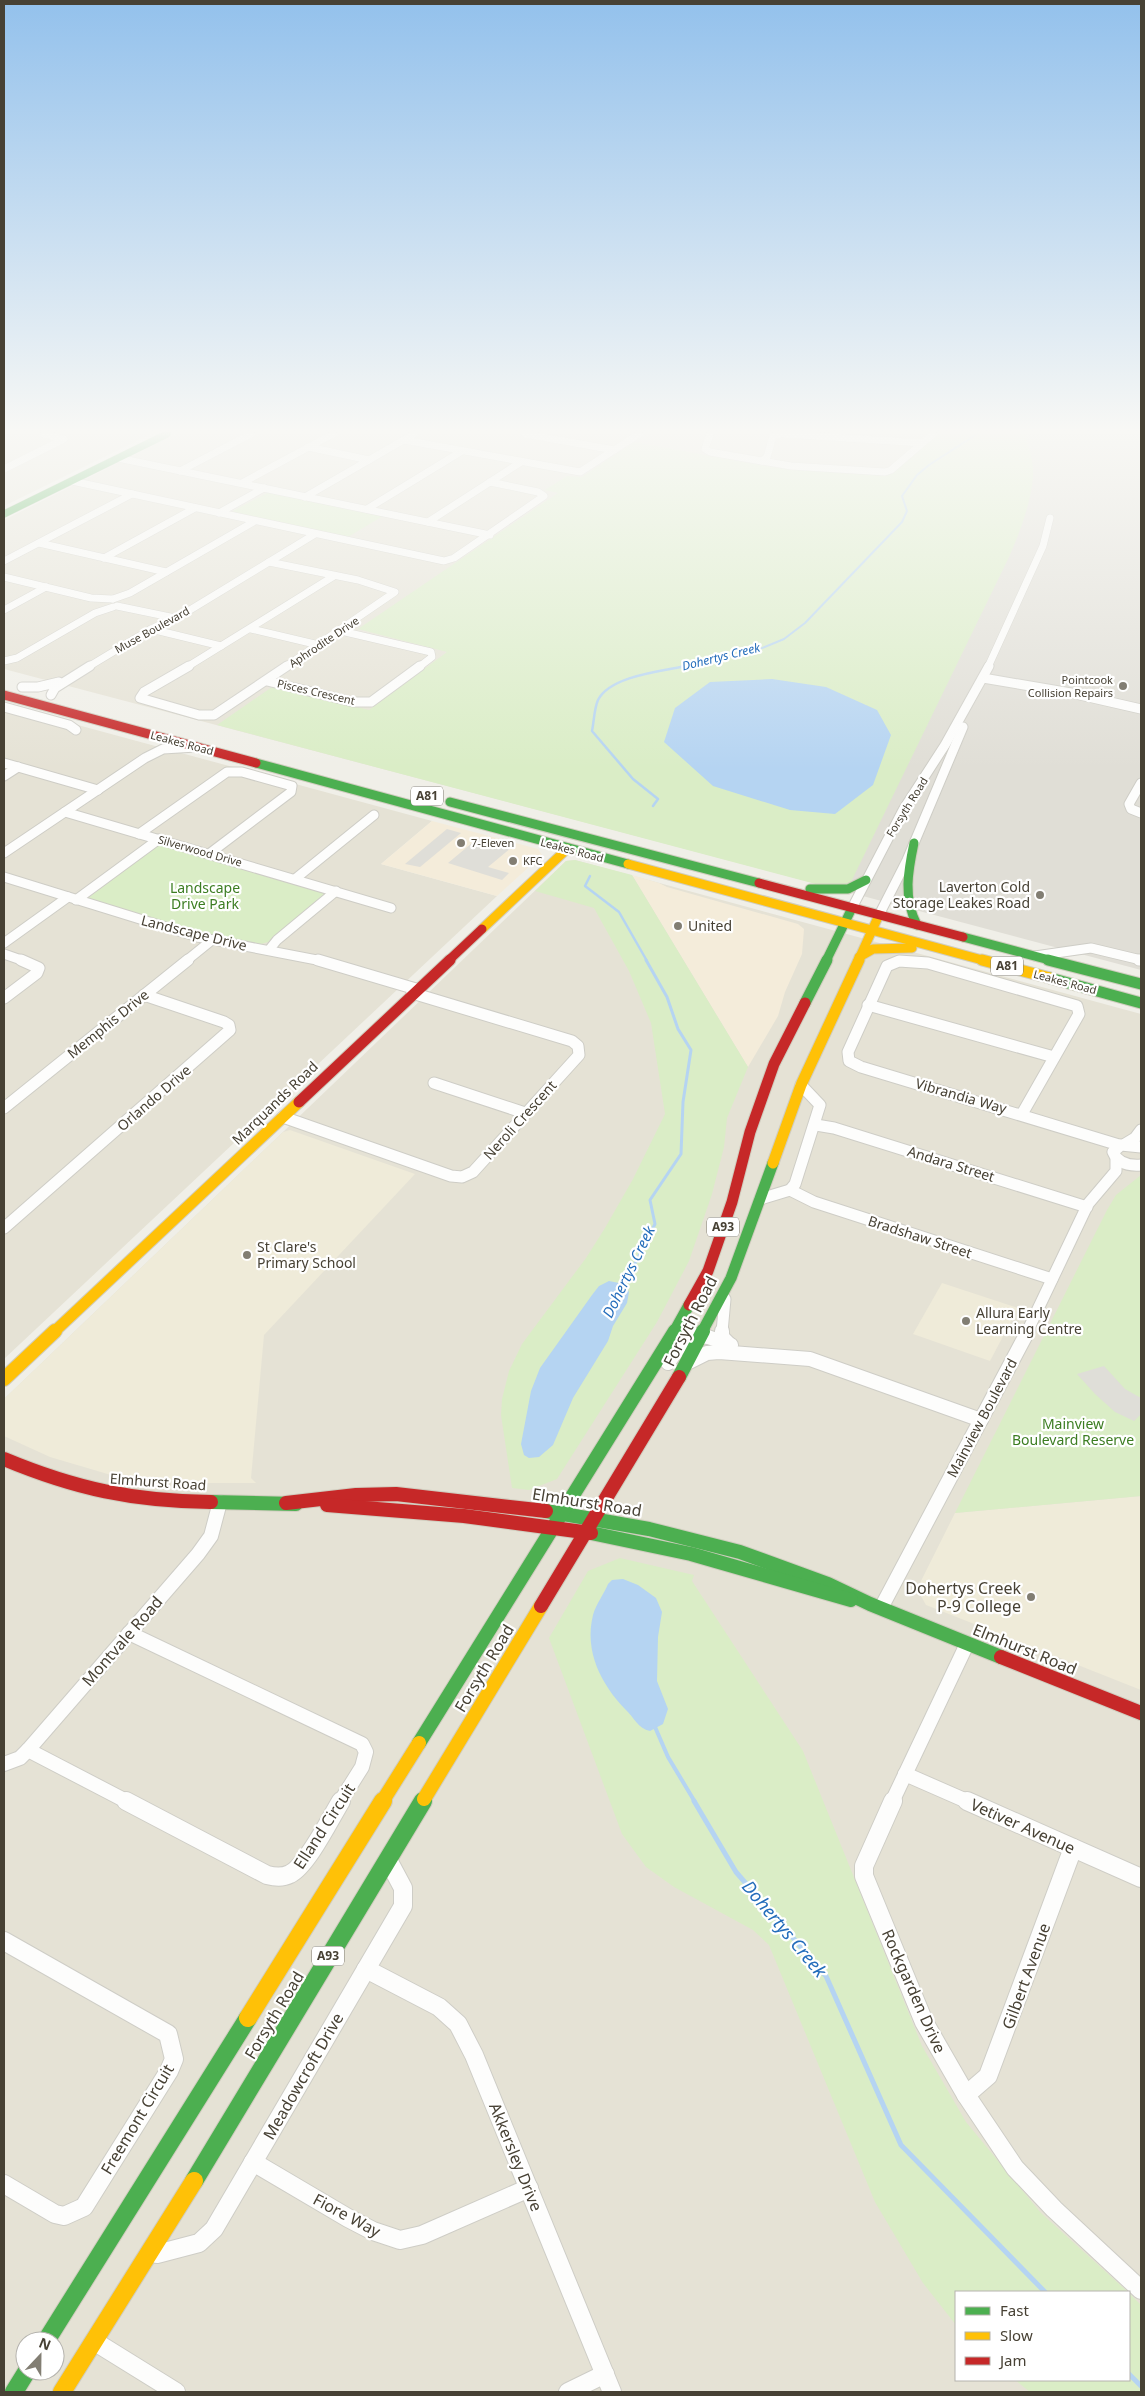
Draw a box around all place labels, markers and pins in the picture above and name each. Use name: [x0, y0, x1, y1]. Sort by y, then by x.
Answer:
place label: Pointcook Collision Repairs: [1028, 672, 1113, 700]
marker: Pointcook Collision Repairs: [1117, 680, 1129, 692]
place label: 7-Eleven: [471, 835, 514, 850]
marker: 7-Eleven: [455, 837, 467, 849]
place label: KFC: [523, 853, 543, 868]
marker: KFC: [507, 855, 519, 867]
place label: Laverton Cold Storage Leakes Road: [893, 877, 1030, 912]
marker: Laverton Cold Storage Leakes Road: [1034, 889, 1046, 901]
place label: United: [688, 916, 732, 935]
marker: United: [672, 920, 684, 932]
place label: St Clare's Primary School: [257, 1237, 356, 1272]
marker: St Clare's Primary School: [241, 1249, 253, 1261]
place label: Allura Early Learning Centre: [976, 1303, 1082, 1338]
marker: Allura Early Learning Centre: [960, 1315, 972, 1327]
place label: Dohertys Creek P-9 College: [905, 1577, 1021, 1617]
marker: Dohertys Creek P-9 College: [1025, 1591, 1037, 1603]

